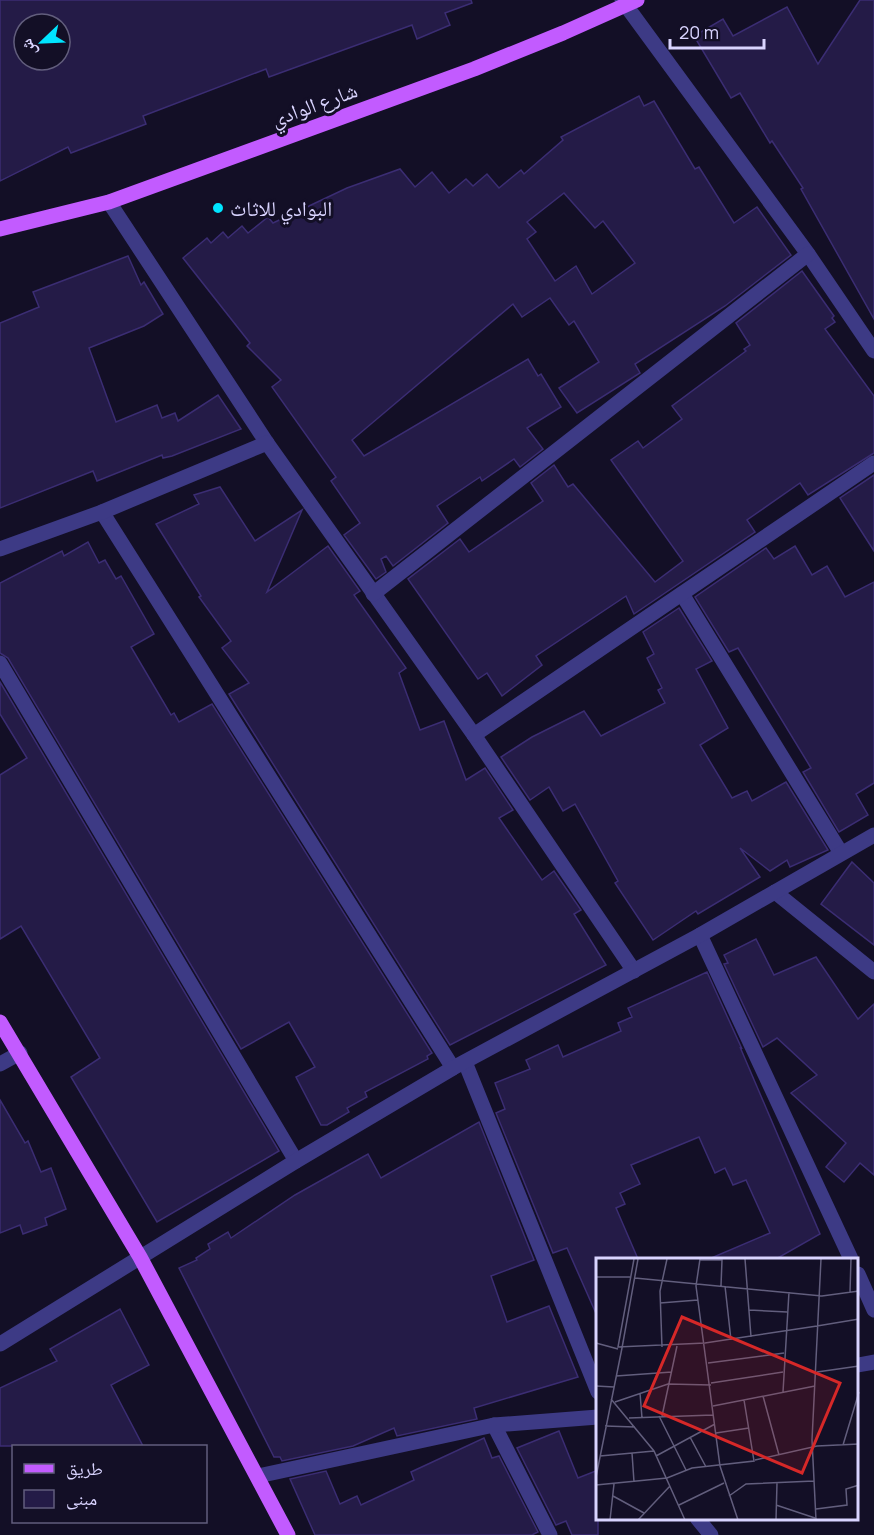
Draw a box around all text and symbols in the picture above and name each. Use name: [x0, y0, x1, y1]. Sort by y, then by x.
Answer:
north arrow: [12, 12, 72, 72]
scale bar: [670, 12, 764, 50]
text: 20 m: [679, 20, 719, 44]
text: ش: [15, 36, 42, 60]
street label: شارع الوادي: [267, 75, 362, 136]
place label: البوادي للاثاث: [230, 194, 332, 225]
marker: البوادي للاثاث: [211, 201, 225, 215]
inset map: [596, 1258, 859, 1520]
legend: [12, 1445, 207, 1523]
text: طريق: [66, 1456, 103, 1480]
text: مبنى: [66, 1486, 97, 1510]

